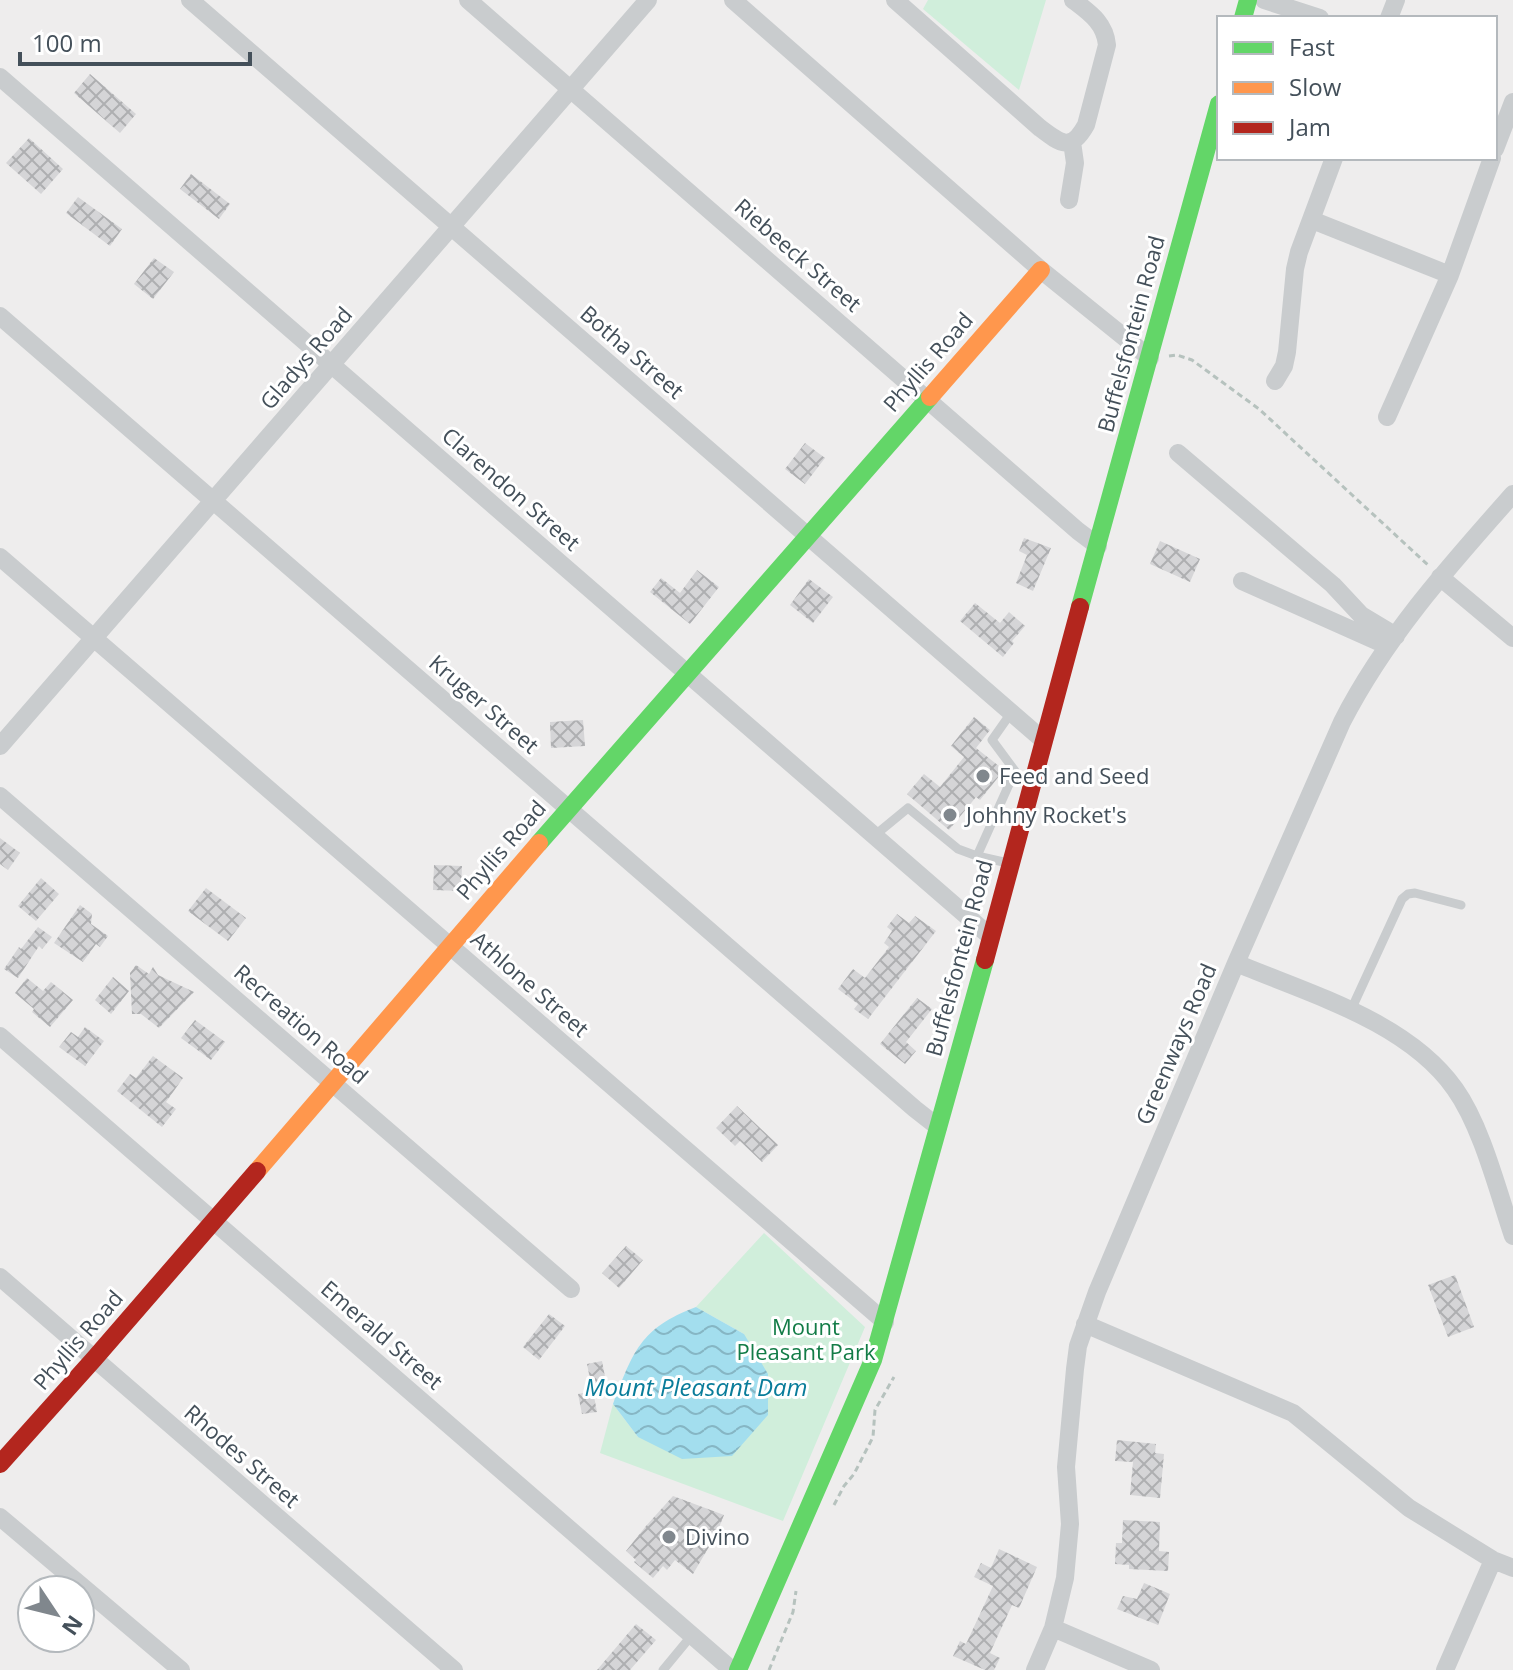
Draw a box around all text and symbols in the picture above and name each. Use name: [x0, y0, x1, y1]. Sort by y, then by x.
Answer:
scale bar: [20, 16, 250, 66]
legend: [1217, 16, 1497, 160]
text: 100 m: [32, 26, 102, 59]
text: Fast: [1289, 30, 1335, 63]
text: Slow: [1289, 70, 1342, 103]
text: Jam: [1287, 110, 1331, 143]
street label: Riebeeck Street: [729, 191, 869, 318]
street label: Buffelsfontein Road: [1089, 232, 1171, 435]
street label: Botha Street: [574, 298, 691, 405]
street label: Gladys Road: [252, 300, 358, 415]
street label: Phyllis Road: [876, 305, 979, 418]
street label: Clarendon Street: [436, 420, 587, 557]
street label: Kruger Street: [423, 647, 546, 759]
place label: Feed and Seed: [999, 760, 1149, 790]
marker: Feed and Seed: [974, 767, 992, 785]
street label: Phyllis Road: [449, 793, 552, 906]
place label: Johhny Rocket's: [964, 799, 1127, 829]
marker: Johhny Rocket's: [941, 806, 959, 824]
street label: Buffelsfontein Road: [917, 856, 999, 1059]
street label: Athlone Street: [465, 924, 596, 1043]
street label: Recreation Road: [228, 957, 375, 1090]
street label: Greenways Road: [1128, 958, 1223, 1129]
street label: Emerald Street: [315, 1273, 450, 1396]
street label: Phyllis Road: [26, 1283, 129, 1396]
park label: Mount Pleasant Park: [736, 1311, 876, 1366]
water label: Mount Pleasant Dam: [585, 1370, 807, 1403]
street label: Rhodes Street: [179, 1397, 307, 1514]
place label: Divino: [685, 1521, 750, 1551]
marker: Divino: [660, 1528, 678, 1546]
north arrow: [16, 1574, 96, 1654]
text: N: [56, 1610, 91, 1642]

